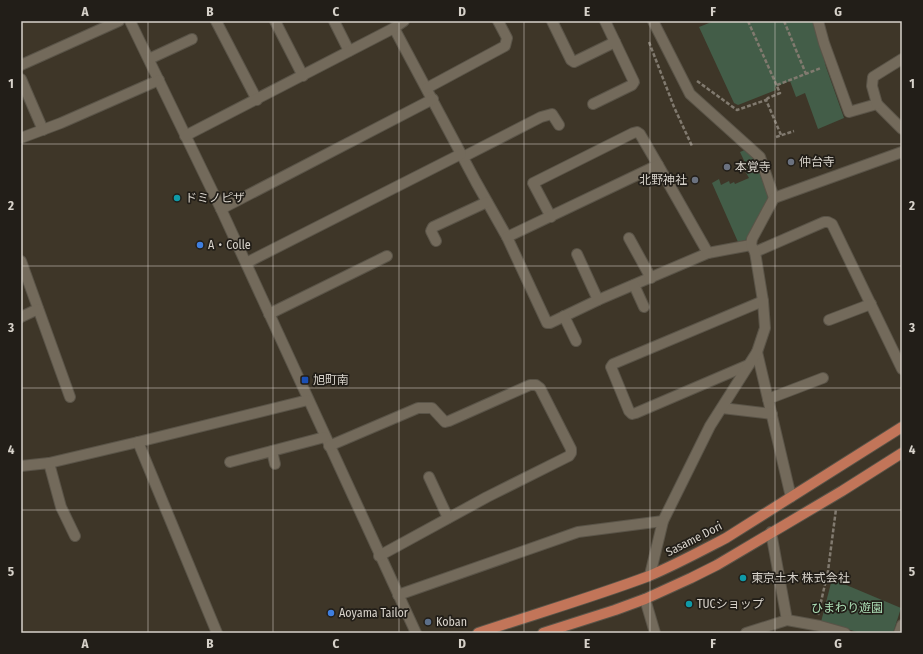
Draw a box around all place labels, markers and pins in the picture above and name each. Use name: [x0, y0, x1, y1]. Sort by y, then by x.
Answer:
place label: 仲台寺: [799, 155, 835, 169]
marker: 仲台寺: [786, 157, 796, 167]
place label: 本覚寺: [735, 160, 771, 174]
marker: 本覚寺: [722, 162, 732, 172]
place label: 北野神社: [639, 173, 687, 187]
marker: 北野神社: [690, 175, 700, 185]
place label: ドミノピザ: [185, 191, 245, 205]
marker: ドミノピザ: [172, 193, 182, 203]
place label: A・Colle: [208, 238, 251, 252]
marker: A・Colle: [195, 240, 205, 250]
place label: 旭町南: [313, 373, 349, 387]
marker: 旭町南: [300, 375, 310, 385]
place label: 東京土木 株式会社: [751, 571, 850, 585]
marker: 東京土木 株式会社: [738, 573, 748, 583]
place label: TUCショップ: [697, 597, 764, 611]
marker: TUCショップ: [684, 599, 694, 609]
place label: Aoyama Tailor: [339, 606, 409, 620]
marker: Aoyama Tailor: [326, 608, 336, 618]
place label: Koban: [436, 615, 467, 629]
marker: Koban: [423, 617, 433, 627]

